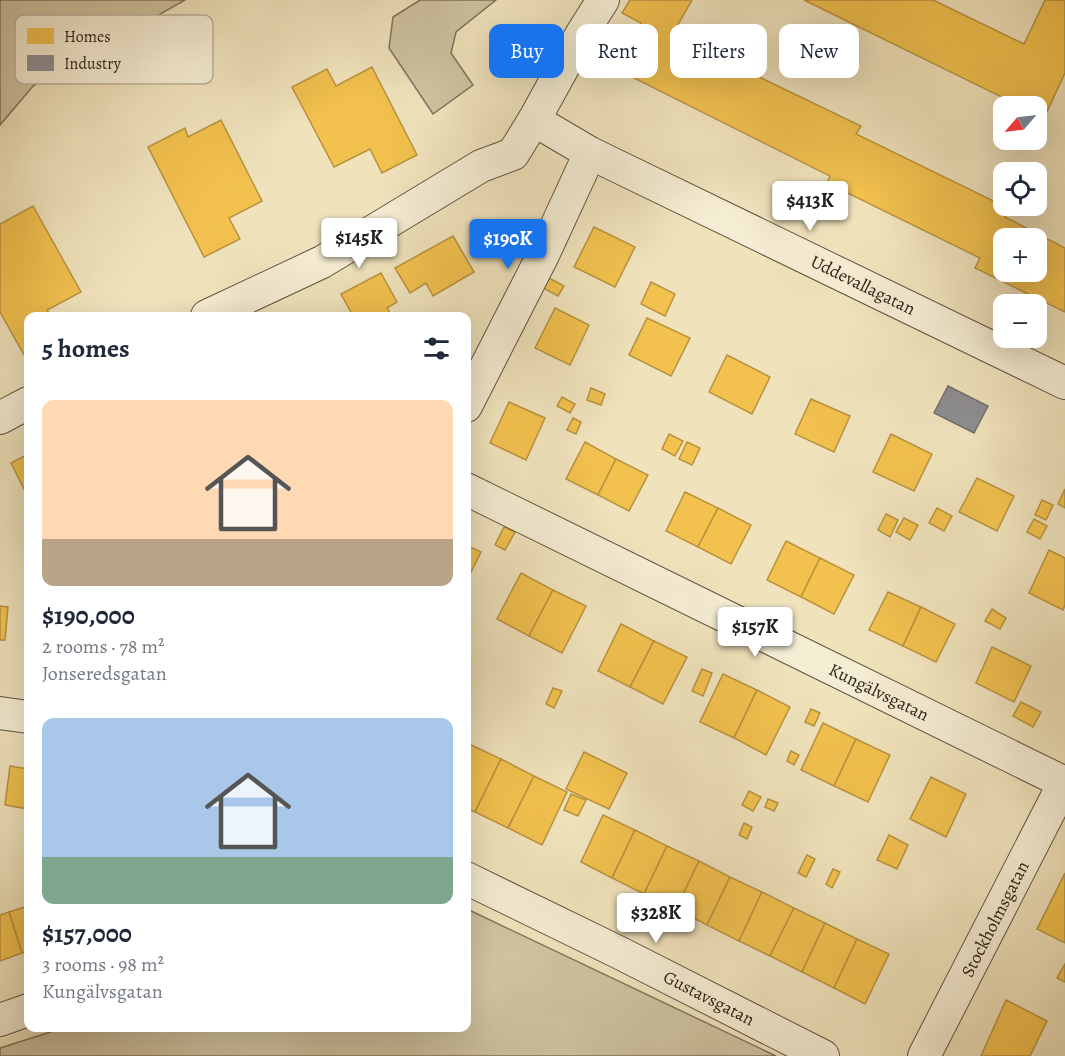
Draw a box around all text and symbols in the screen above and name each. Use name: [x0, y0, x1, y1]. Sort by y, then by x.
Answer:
legend: [15, 15, 213, 84]
chip: Buy: [489, 24, 564, 78]
chip: Rent: [576, 24, 658, 78]
chip: Filters: [670, 24, 767, 78]
chip: New: [779, 24, 859, 78]
text: Homes: [64, 26, 111, 48]
text: Industry: [64, 53, 122, 75]
north arrow: [993, 96, 1047, 150]
map controls: [993, 96, 1047, 348]
button: locate: [993, 162, 1047, 216]
pin: $413K: [768, 181, 852, 232]
text: $413K: [786, 187, 834, 214]
pin: $145K: [317, 218, 401, 269]
pin: $190K: [466, 219, 550, 270]
text: $145K: [335, 224, 383, 251]
text: $190K: [484, 225, 532, 252]
button: +: [993, 228, 1047, 282]
street label: Uddevallagatan: [807, 249, 920, 321]
button: −: [993, 294, 1047, 348]
text: 5 homes: [42, 331, 130, 366]
icon: filters: [420, 332, 453, 365]
icon: home: [194, 439, 302, 547]
text: $190,000: [42, 598, 135, 633]
pin: $157K: [713, 607, 797, 658]
text: $157K: [732, 613, 778, 640]
text: 2 rooms · 78 m²: [42, 633, 165, 660]
street label: Kungälvsgatan: [825, 657, 933, 727]
text: Jonseredsgatan: [42, 660, 167, 687]
icon: home: [194, 757, 302, 865]
street label: Stockholmsgatan: [955, 857, 1035, 981]
pin: $328K: [614, 893, 698, 944]
text: $328K: [631, 899, 681, 926]
text: $157,000: [42, 916, 132, 951]
text: 3 rooms · 98 m²: [42, 951, 164, 978]
street label: Gustavsgatan: [659, 965, 759, 1031]
text: Kungälvsgatan: [42, 978, 163, 1005]

